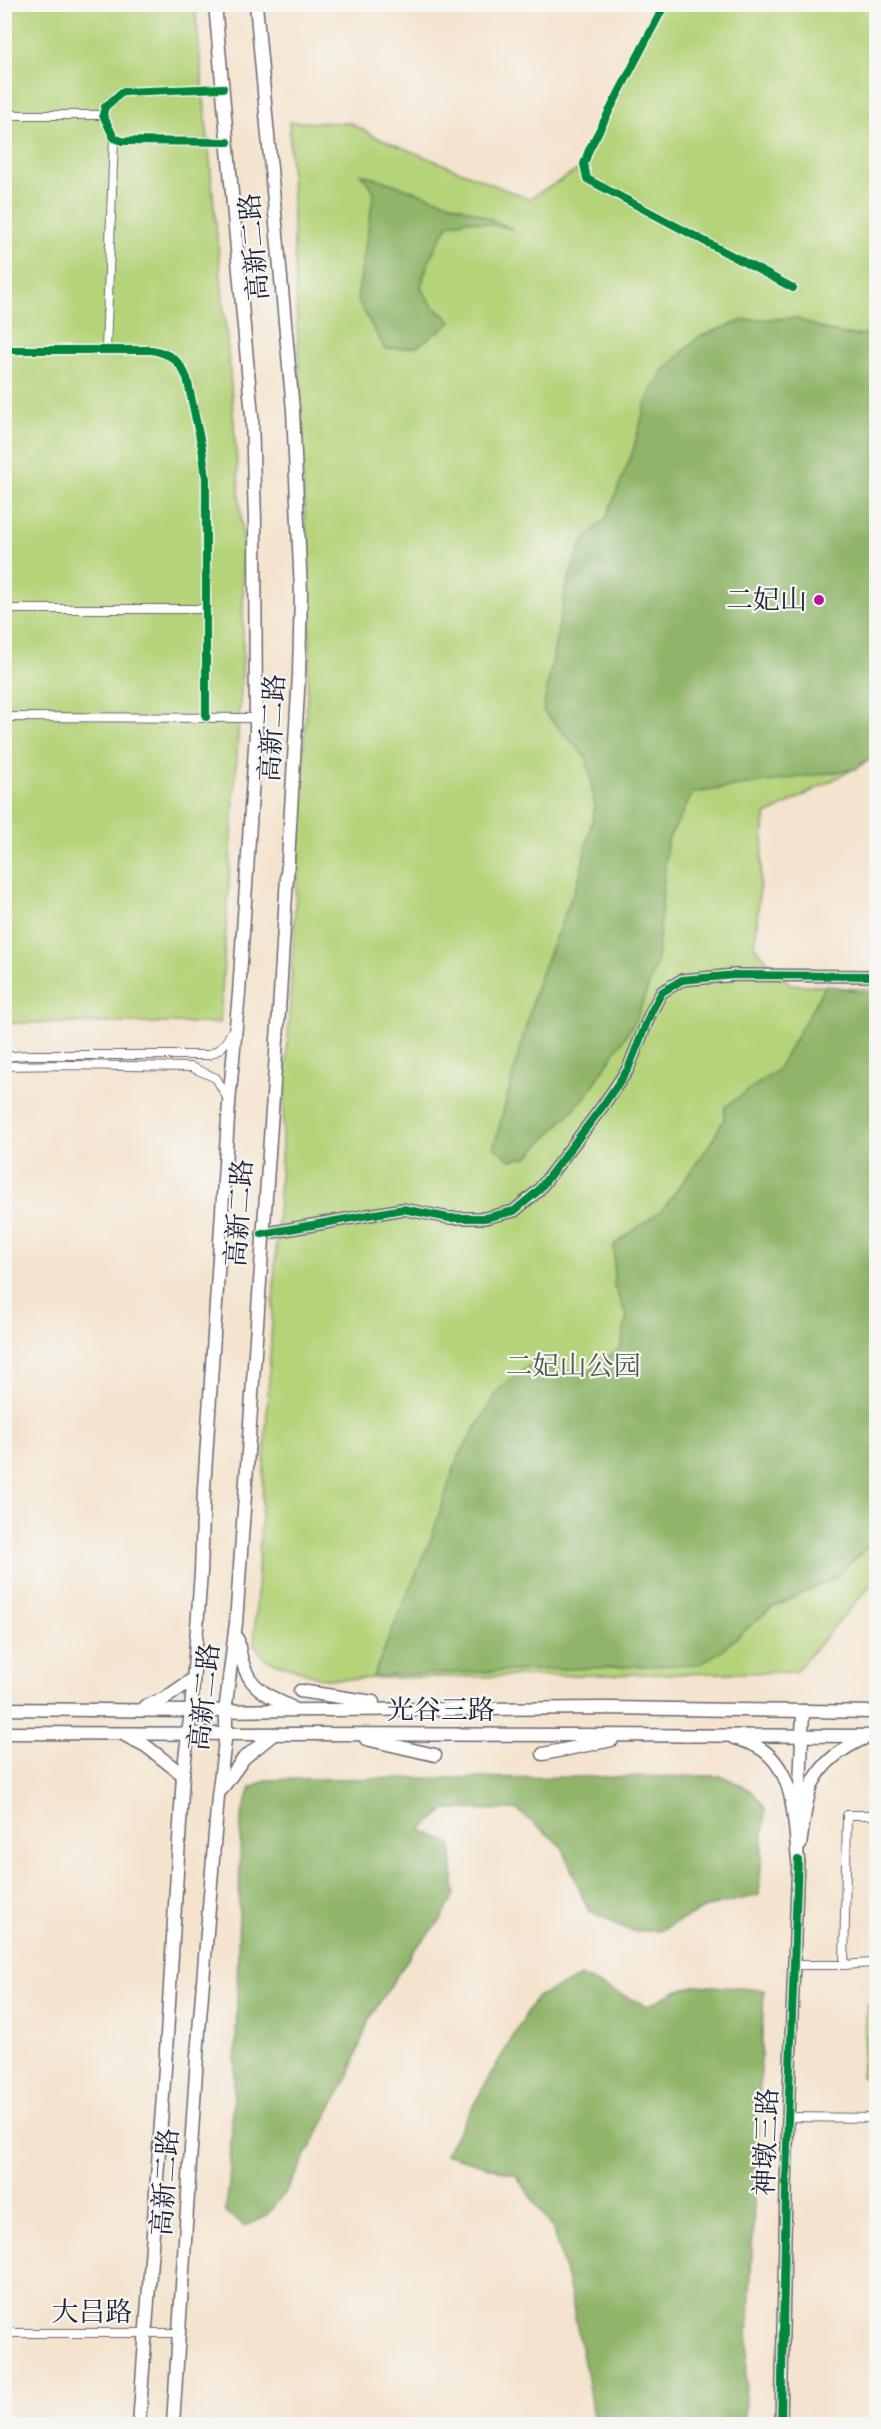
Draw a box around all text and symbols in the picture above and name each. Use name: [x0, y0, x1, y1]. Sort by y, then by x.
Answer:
street label: 高新二路: [231, 192, 276, 302]
place label: 二妃山: [726, 582, 807, 617]
marker: 二妃山: [812, 593, 826, 607]
street label: 高新二路: [251, 673, 292, 783]
street label: 高新二路: [217, 1158, 260, 1268]
park label: 二妃山公园: [506, 1348, 641, 1383]
street label: 高新二路: [180, 1641, 227, 1752]
street label: 光谷三路: [387, 1692, 495, 1727]
street label: 神墩三路: [746, 2087, 785, 2197]
street label: 高新二路: [143, 2127, 186, 2237]
street label: 大吕路: [52, 2294, 133, 2329]

